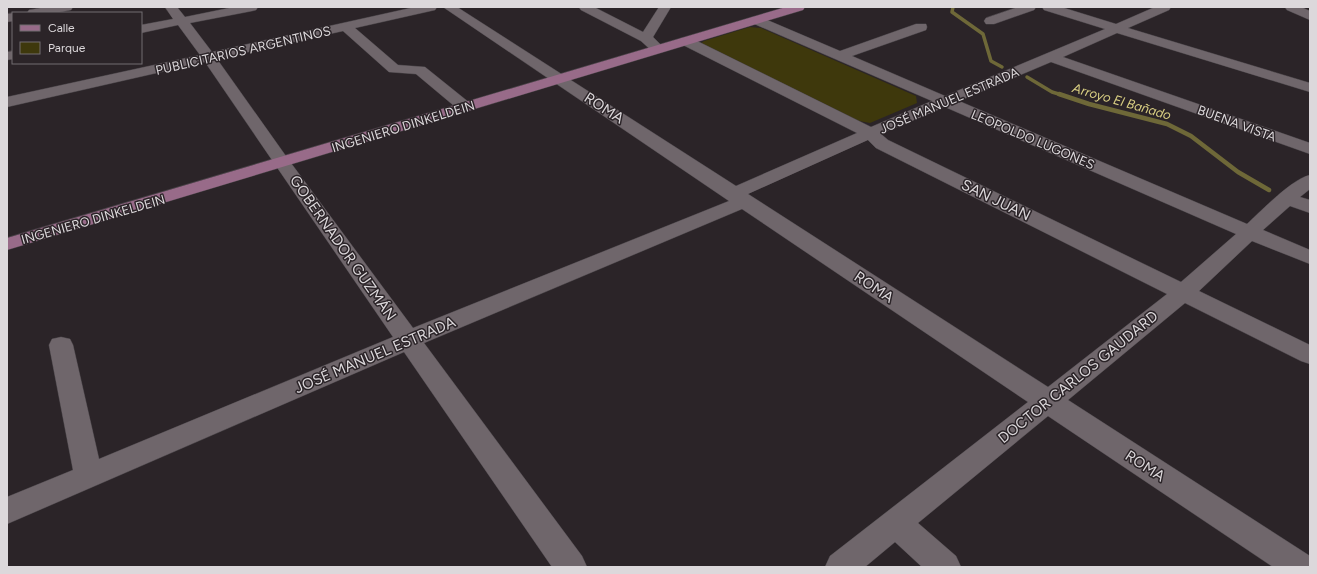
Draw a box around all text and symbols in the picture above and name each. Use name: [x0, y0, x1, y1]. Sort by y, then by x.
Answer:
legend: [12, 12, 142, 64]
text: Calle: [48, 21, 75, 35]
street label: PUBLICITARIOS ARGENTINOS: [154, 23, 332, 78]
text: Parque: [48, 41, 86, 55]
street label: JOSÉ MANUEL ESTRADA: [877, 64, 1021, 137]
water label: Arroyo El Bañado: [1070, 80, 1173, 123]
street label: ROMA: [581, 88, 627, 128]
street label: INGENIERO DINKELDEIN: [330, 98, 477, 155]
street label: BUENA VISTA: [1195, 102, 1278, 145]
street label: LEOPOLDO LUGONES: [969, 107, 1097, 172]
street label: GOBERNADOR GUZMÁN: [286, 172, 400, 324]
street label: SAN JUAN: [958, 176, 1034, 224]
street label: INGENIERO DINKELDEIN: [19, 192, 167, 247]
street label: ROMA: [851, 267, 897, 307]
street label: DOCTOR CARLOS GAUDARD: [994, 307, 1162, 447]
street label: JOSÉ MANUEL ESTRADA: [292, 313, 458, 397]
street label: ROMA: [1122, 446, 1168, 486]

